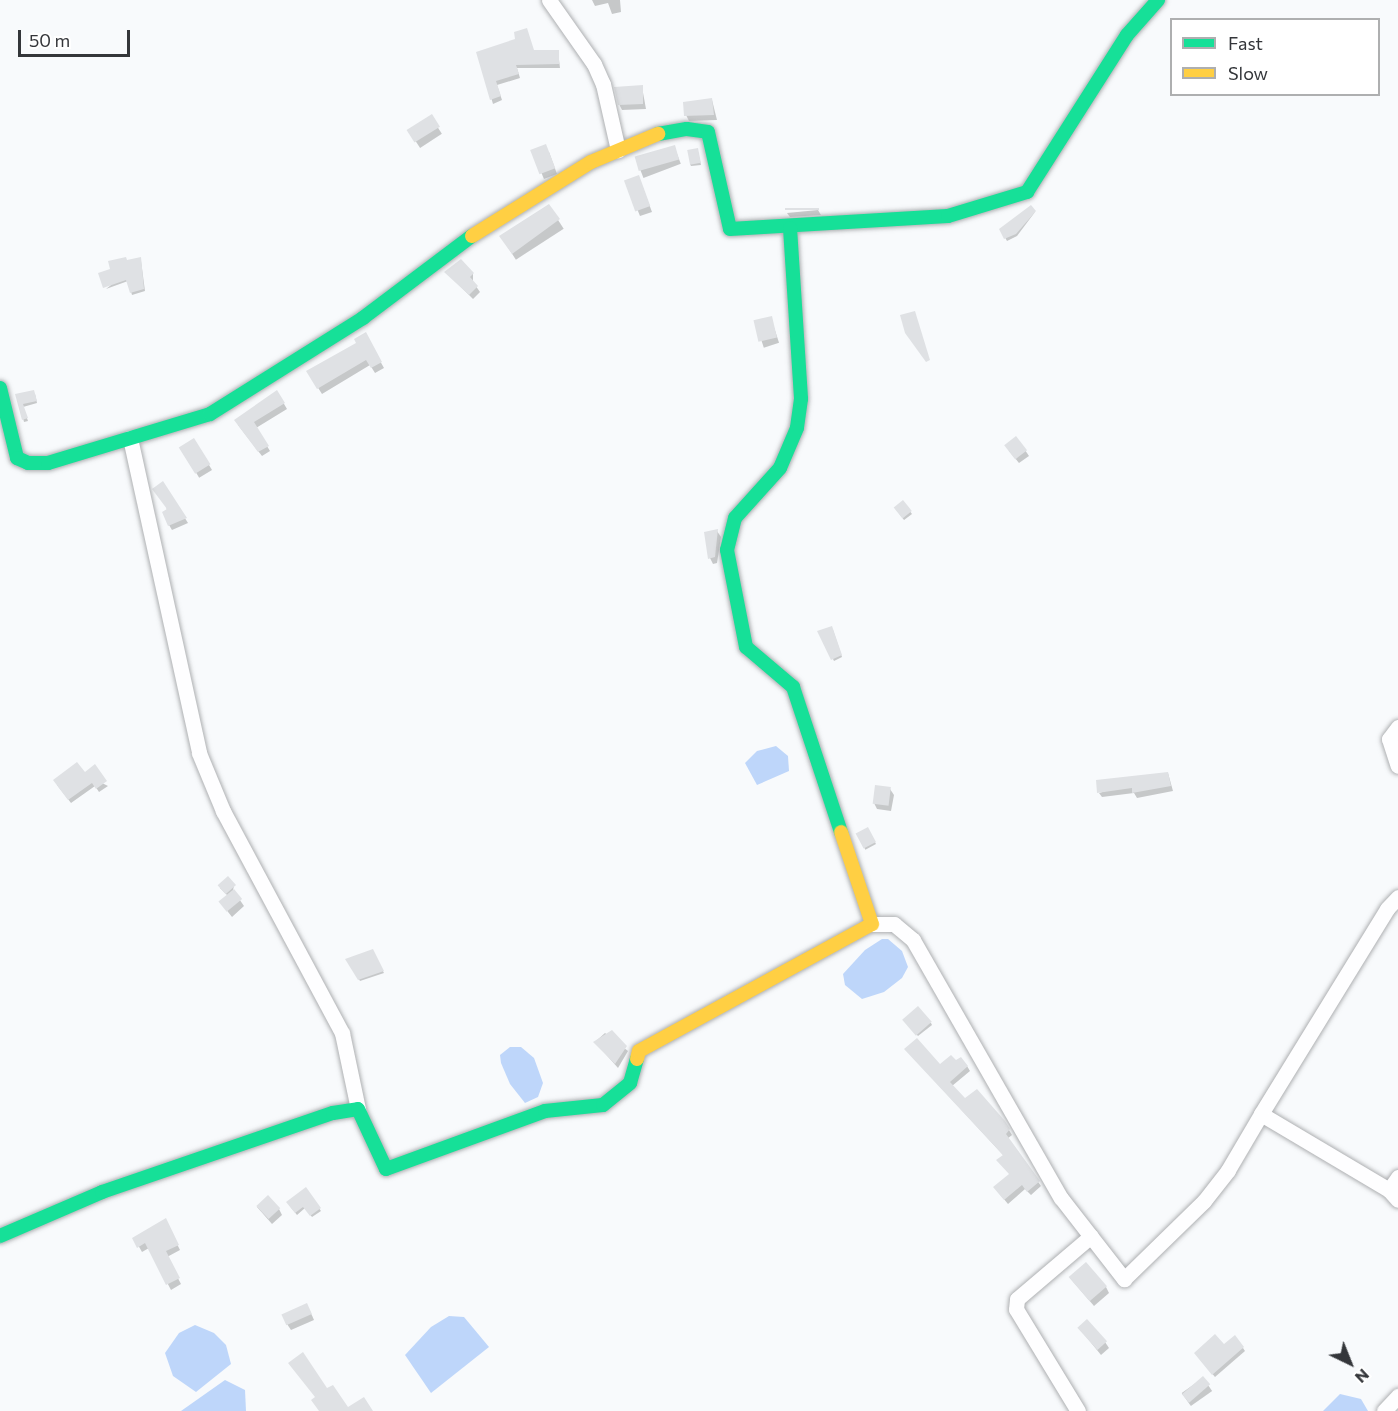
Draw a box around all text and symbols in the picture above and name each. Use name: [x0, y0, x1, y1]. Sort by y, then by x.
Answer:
scale bar: [21, 18, 134, 56]
legend: [1170, 18, 1380, 96]
text: 50 m: [29, 29, 70, 51]
text: Fast: [1228, 32, 1263, 54]
text: Slow: [1228, 62, 1268, 84]
north arrow: [1320, 1333, 1380, 1393]
text: N: [1352, 1365, 1373, 1388]

